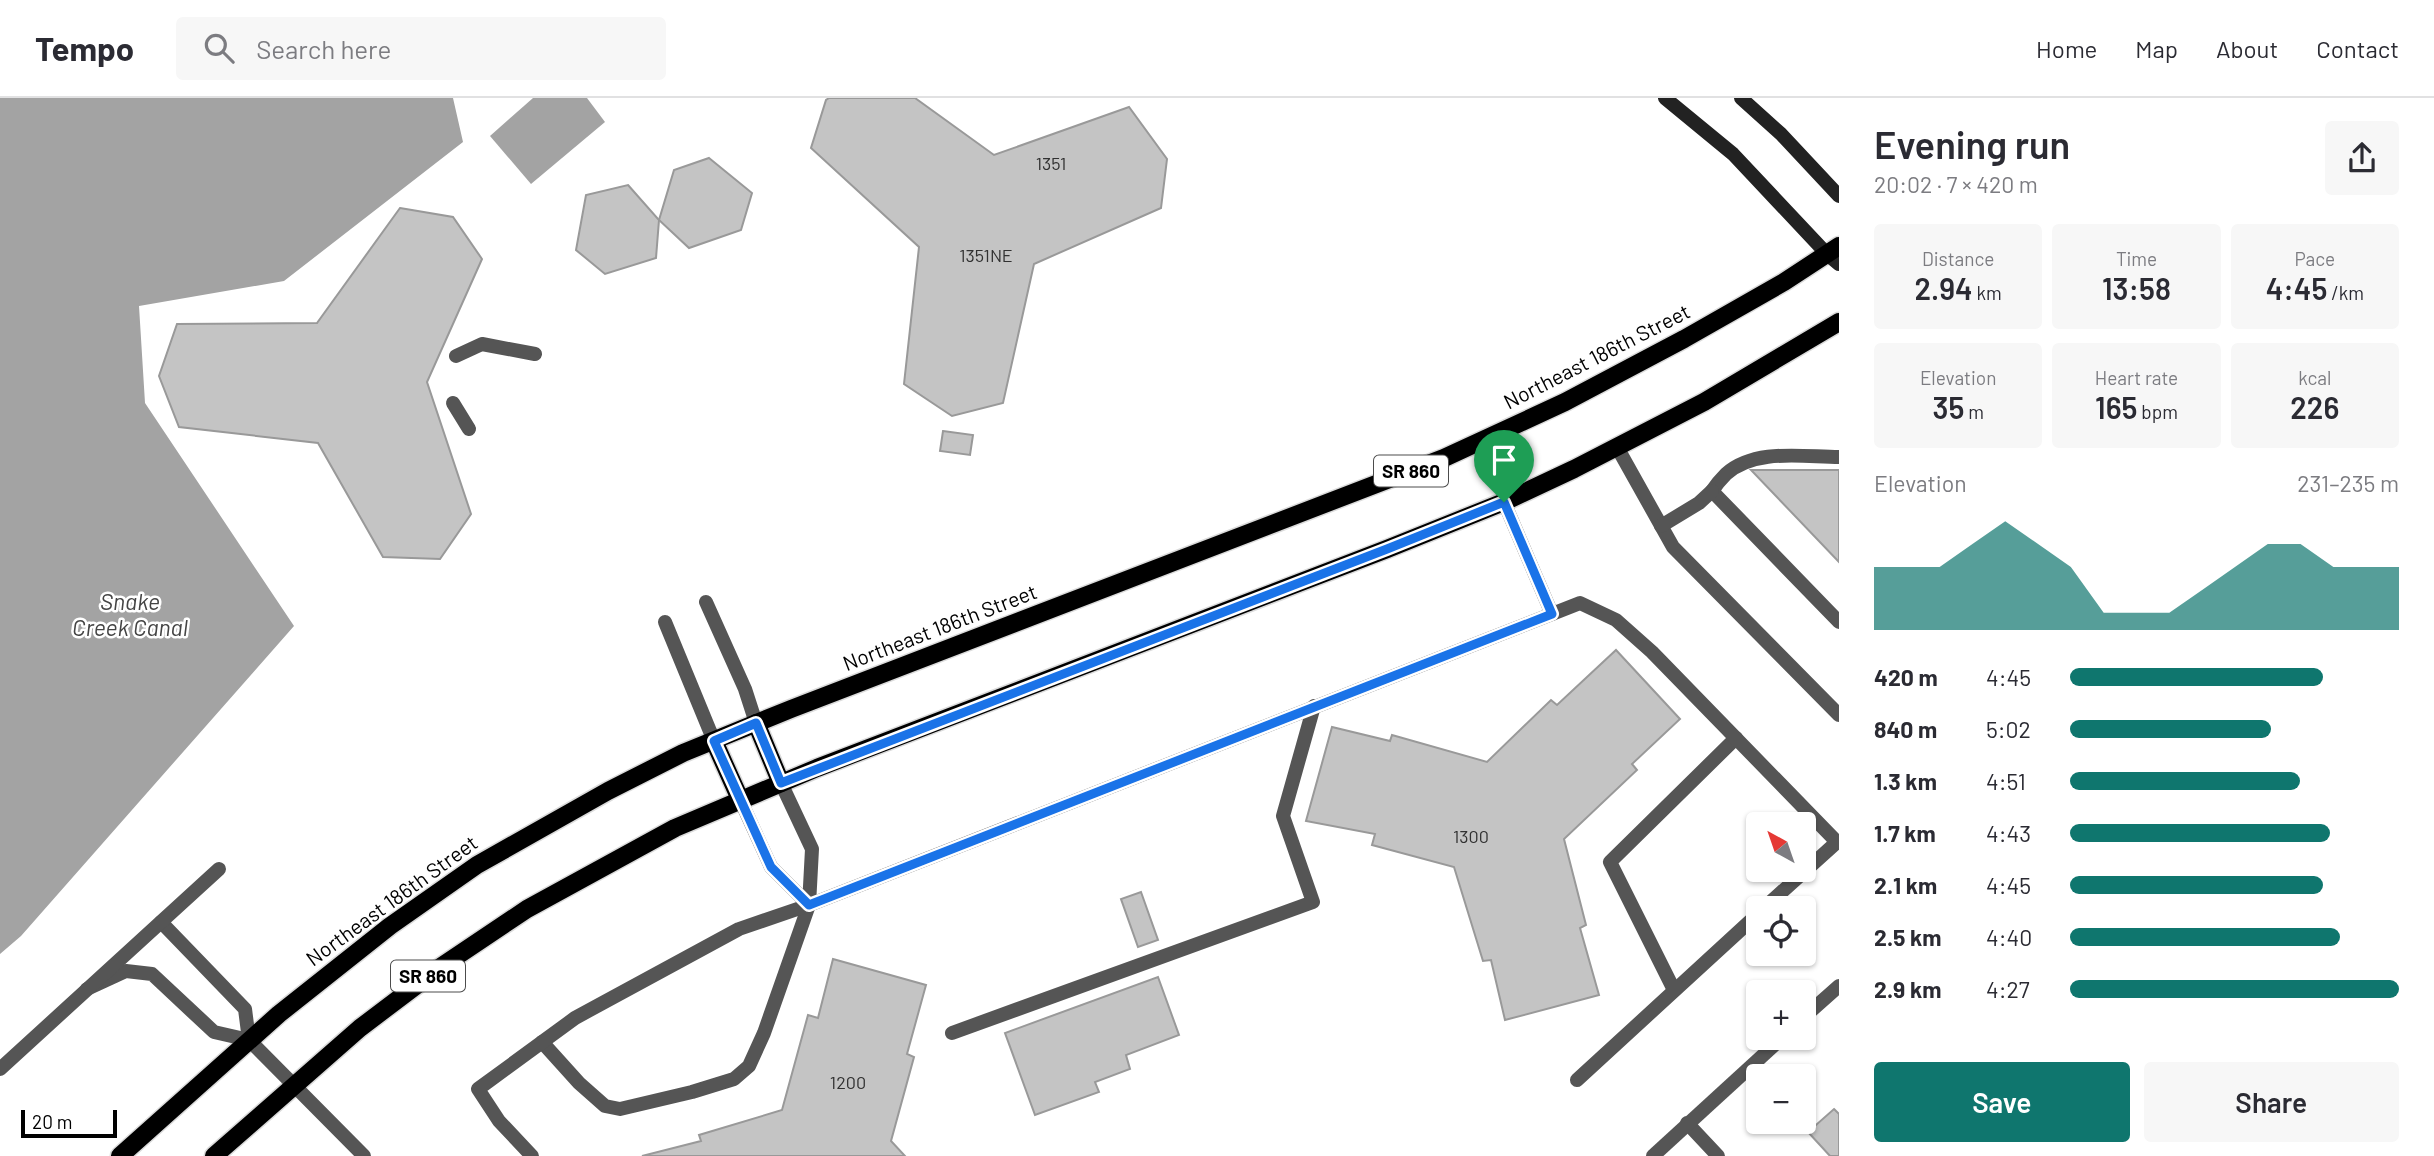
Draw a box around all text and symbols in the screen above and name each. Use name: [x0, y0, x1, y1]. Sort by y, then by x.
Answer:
search box: [176, 17, 666, 80]
text: Tempo: [35, 28, 134, 68]
icon: search: [200, 29, 238, 67]
text: Search here: [256, 33, 391, 64]
text: Home: [2036, 34, 2097, 63]
text: Map: [2135, 34, 2178, 63]
text: About: [2216, 34, 2278, 63]
text: Contact: [2316, 34, 2399, 63]
text: Evening run: [1874, 121, 2070, 167]
button: share: [2325, 121, 2399, 195]
house number: 1351: [1036, 152, 1066, 174]
text: 20:02 · 7 × 420 m: [1874, 170, 2038, 198]
house number: 1351NE: [959, 244, 1013, 266]
text: Distance: [1922, 247, 1994, 270]
text: Time: [2116, 247, 2157, 270]
text: Pace: [2294, 247, 2335, 270]
text: 2.94: [1915, 270, 1973, 306]
text: 13:58: [2102, 270, 2171, 306]
text: 4:45: [2266, 270, 2327, 306]
text: km: [1973, 281, 2002, 304]
text: /km: [2327, 281, 2364, 304]
street label: Northeast 186th Street: [1499, 298, 1694, 414]
text: Elevation: [1920, 366, 1996, 389]
text: Heart rate: [2095, 366, 2178, 389]
text: kcal: [2298, 366, 2331, 389]
text: 35: [1932, 389, 1964, 425]
text: 165: [2095, 389, 2137, 425]
text: 226: [2290, 389, 2339, 425]
text: m: [1964, 400, 1984, 423]
text: bpm: [2137, 400, 2178, 423]
pin: [1474, 430, 1534, 502]
icon: arrive: [1485, 441, 1523, 479]
road number: SR 860: [1374, 456, 1448, 486]
text: Elevation: [1874, 469, 1967, 497]
text: 231–235 m: [2297, 469, 2399, 497]
street label: Northeast 186th Street: [839, 578, 1040, 675]
water label: Snake Creek Canal: [72, 587, 188, 641]
text: 420 m: [1874, 663, 1938, 691]
text: 4:45: [1986, 663, 2031, 691]
text: 840 m: [1874, 715, 1937, 743]
text: 5:02: [1986, 715, 2031, 743]
text: 1.3 km: [1874, 767, 1937, 795]
text: 4:51: [1986, 767, 2026, 795]
north arrow: [1746, 812, 1816, 882]
map controls: [1746, 812, 1816, 1134]
text: 1.7 km: [1874, 819, 1936, 847]
text: 4:43: [1986, 819, 2031, 847]
house number: 1300: [1453, 825, 1489, 847]
street label: Northeast 186th Street: [301, 829, 482, 970]
text: 2.1 km: [1874, 871, 1937, 899]
text: 4:45: [1986, 871, 2031, 899]
button: locate: [1746, 896, 1816, 966]
text: 2.5 km: [1874, 923, 1942, 951]
text: 4:40: [1986, 923, 2032, 951]
road number: SR 860: [391, 960, 465, 992]
text: 2.9 km: [1874, 975, 1941, 1003]
text: 4:27: [1986, 975, 2030, 1003]
button: +: [1746, 980, 1816, 1050]
button: Save: [1874, 1062, 2130, 1142]
button: Share: [2144, 1062, 2399, 1142]
button: −: [1746, 1064, 1816, 1134]
house number: 1200: [830, 1071, 866, 1093]
scale bar: [21, 1107, 117, 1139]
text: 20 m: [32, 1110, 72, 1133]

